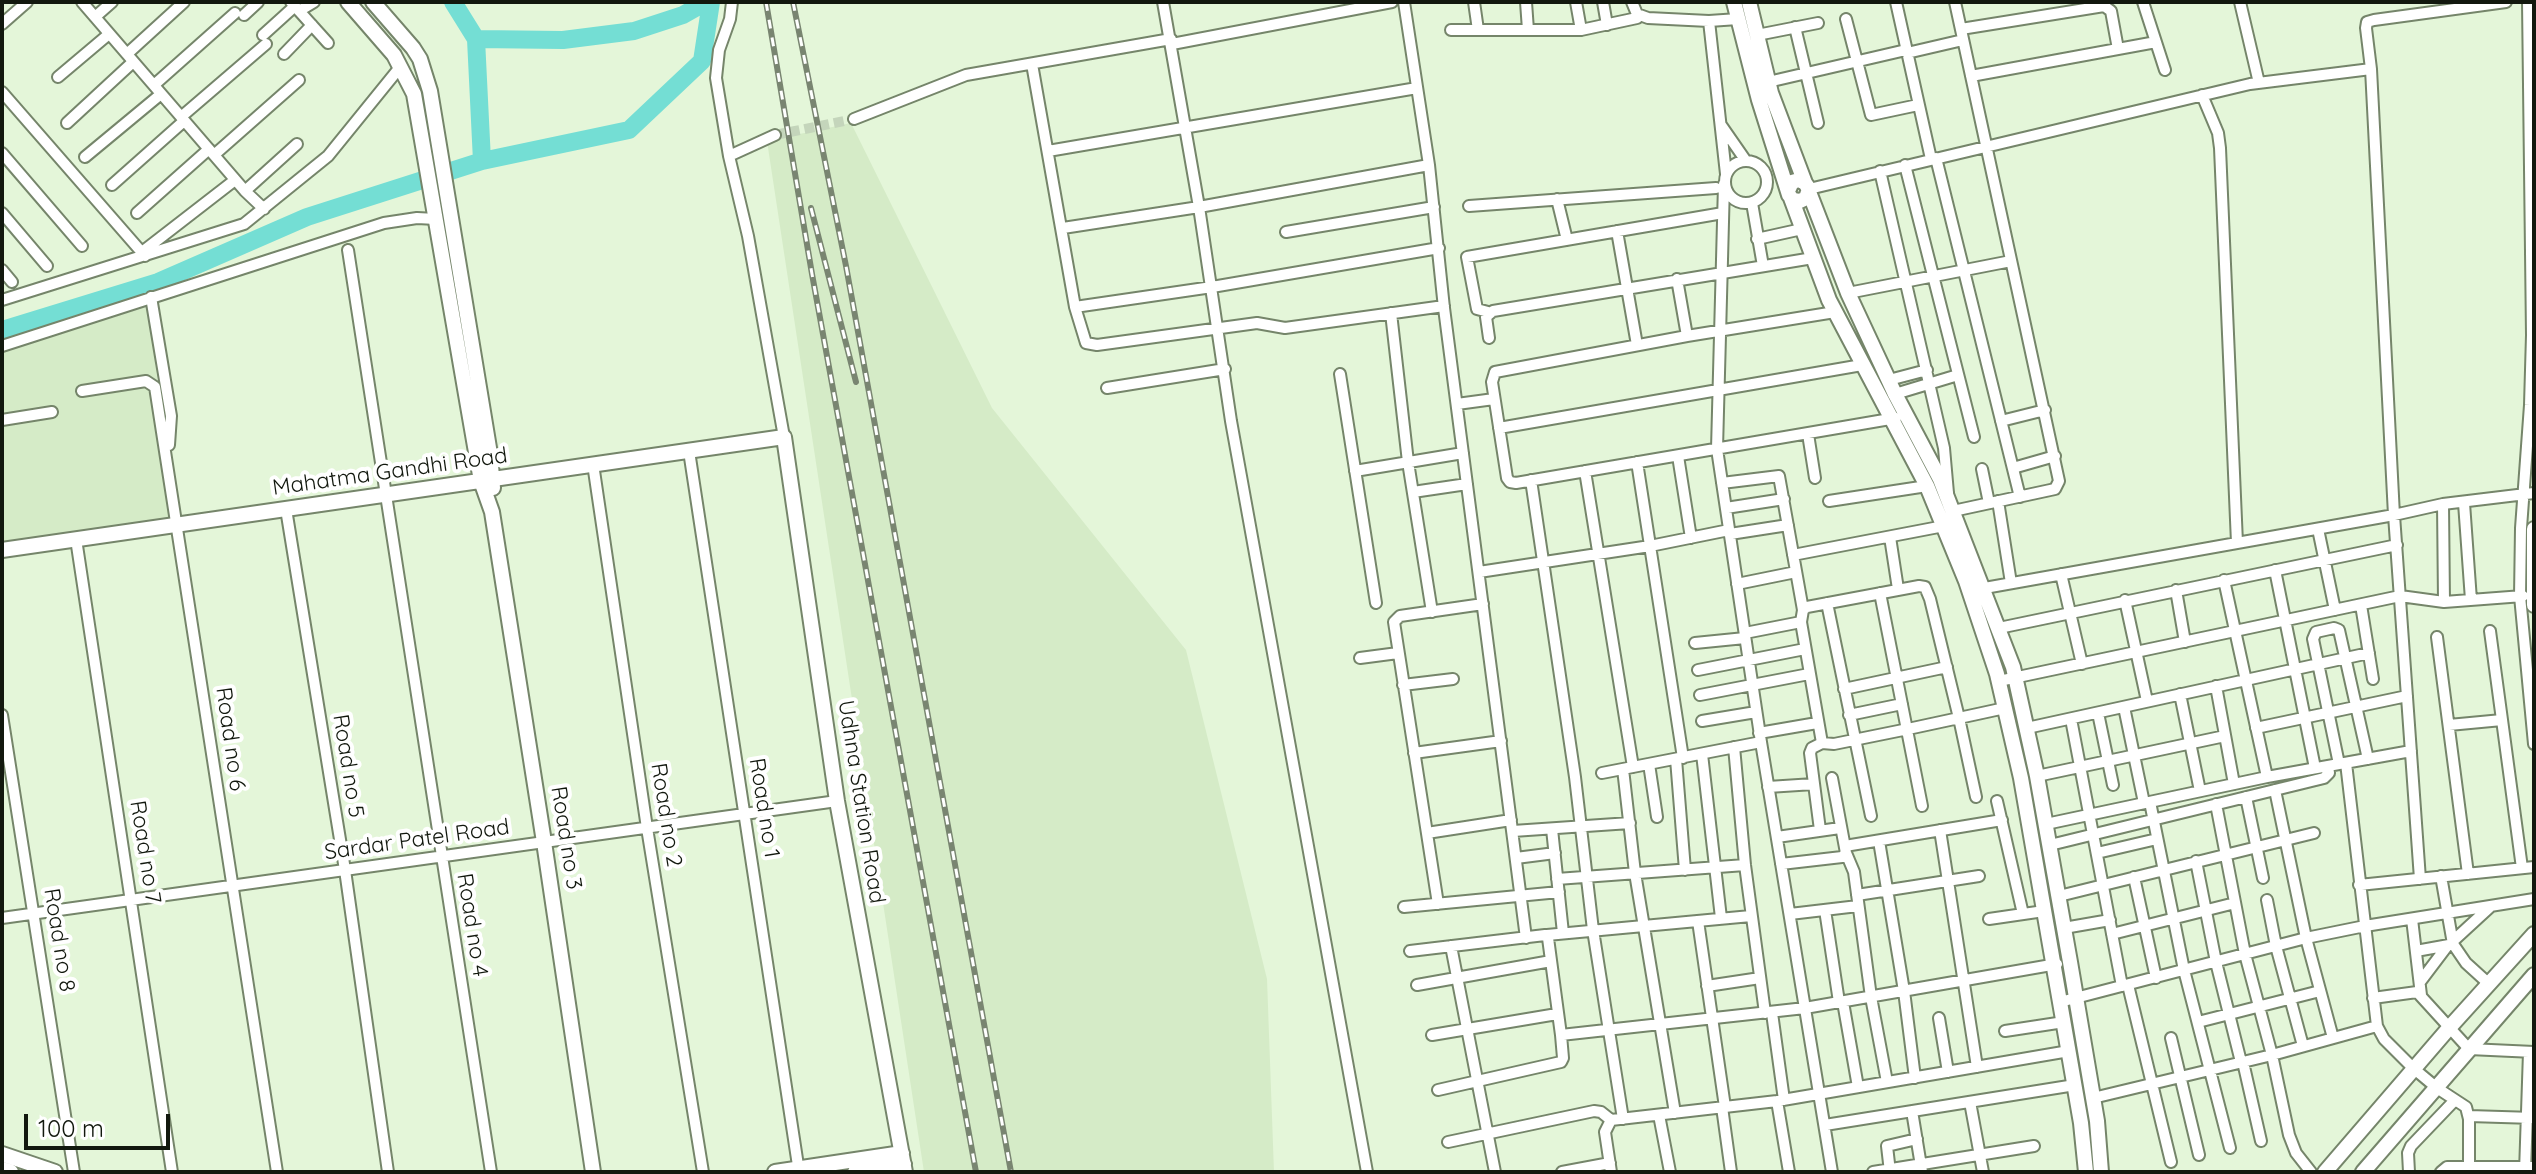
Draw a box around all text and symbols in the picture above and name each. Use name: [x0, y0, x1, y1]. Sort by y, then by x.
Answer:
street label: Mahatma Gandhi Road: [271, 442, 509, 502]
street label: Road no 6: [210, 685, 250, 793]
street label: Udhna Station Road: [832, 698, 890, 906]
street label: Road no 5: [327, 712, 369, 820]
street label: Road no 1: [743, 756, 785, 860]
street label: Road no 2: [645, 761, 687, 869]
street label: Road no 3: [545, 785, 587, 891]
street label: Road no 7: [124, 799, 166, 905]
street label: Sardar Patel Road: [323, 814, 511, 866]
street label: Road no 4: [451, 871, 493, 979]
street label: Road no 8: [38, 886, 80, 994]
scale bar: [28, 1098, 174, 1148]
text: 100 m: [38, 1113, 104, 1143]

